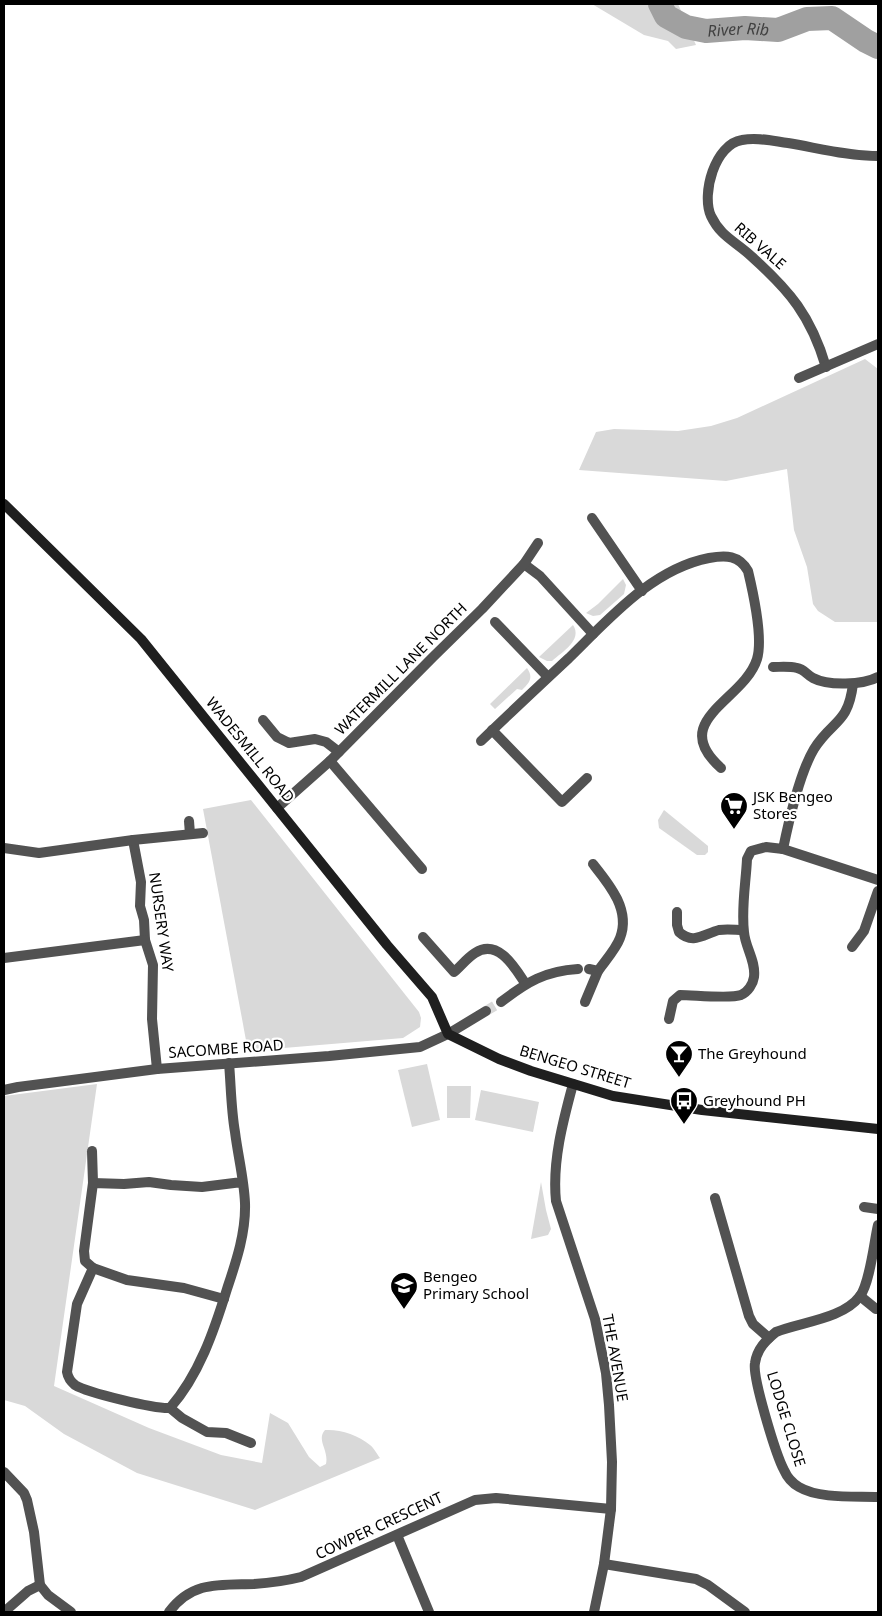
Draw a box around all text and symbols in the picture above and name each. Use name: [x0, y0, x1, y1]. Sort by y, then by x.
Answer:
water label: River Rib: [707, 17, 770, 42]
street label: RIB VALE: [731, 217, 791, 273]
street label: WATERMILL LANE NORTH: [330, 598, 471, 739]
street label: WADESMILL ROAD: [202, 693, 299, 806]
place label: JSK Bengeo Stores: [751, 786, 833, 823]
supermarket icon: JSK Bengeo Stores: [719, 791, 749, 830]
street label: NURSERY WAY: [145, 871, 179, 974]
street label: SACOMBE ROAD: [168, 1034, 284, 1062]
bar icon: The Greyhound: [664, 1039, 694, 1078]
street label: BENGEO STREET: [517, 1040, 634, 1093]
place label: The Greyhound: [698, 1043, 807, 1063]
bus stop icon: Greyhound PH: [669, 1086, 699, 1125]
place label: Greyhound PH: [703, 1090, 806, 1110]
place label: Bengeo Primary School: [423, 1266, 529, 1303]
school or university icon: Bengeo Primary School: [389, 1271, 419, 1310]
street label: THE AVENUE: [598, 1312, 634, 1403]
street label: LODGE CLOSE: [763, 1369, 811, 1469]
street label: COWPER CRESCENT: [312, 1487, 446, 1563]

